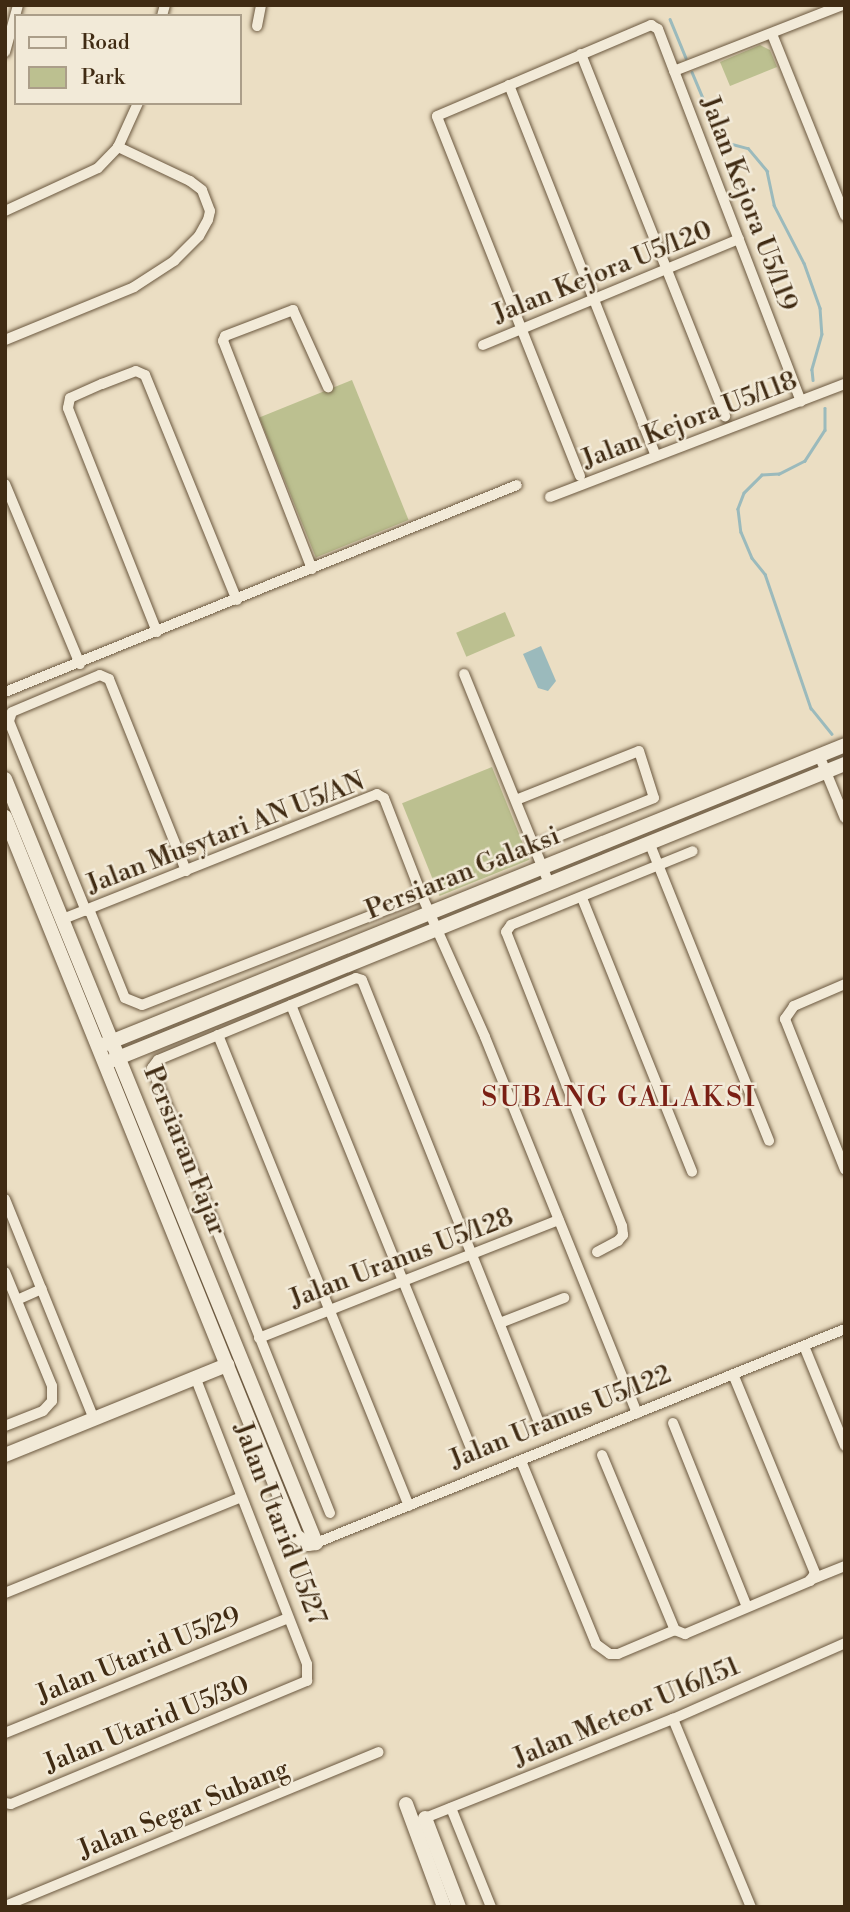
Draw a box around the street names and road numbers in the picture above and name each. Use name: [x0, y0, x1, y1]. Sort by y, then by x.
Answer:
street label: Jalan Kejora U5/119: [693, 92, 803, 316]
street label: Jalan Kejora U5/120: [489, 215, 717, 331]
street label: Jalan Kejora U5/118: [578, 366, 802, 476]
street label: Jalan Musytari AN U5/AN: [83, 767, 369, 901]
street label: Persiaran Galaksi: [361, 821, 565, 927]
street label: Persiaran Fajar: [136, 1062, 232, 1240]
street label: Jalan Uranus U5/128: [286, 1202, 518, 1316]
street label: Jalan Uranus U5/122: [446, 1359, 676, 1477]
street label: Jalan Utarid U5/27: [226, 1418, 332, 1630]
street label: Jalan Utarid U5/29: [33, 1601, 245, 1711]
street label: Jalan Meteor U16/151: [509, 1651, 745, 1775]
street label: Jalan Utarid U5/30: [40, 1670, 254, 1780]
street label: Jalan Segar Subang: [74, 1754, 294, 1866]

